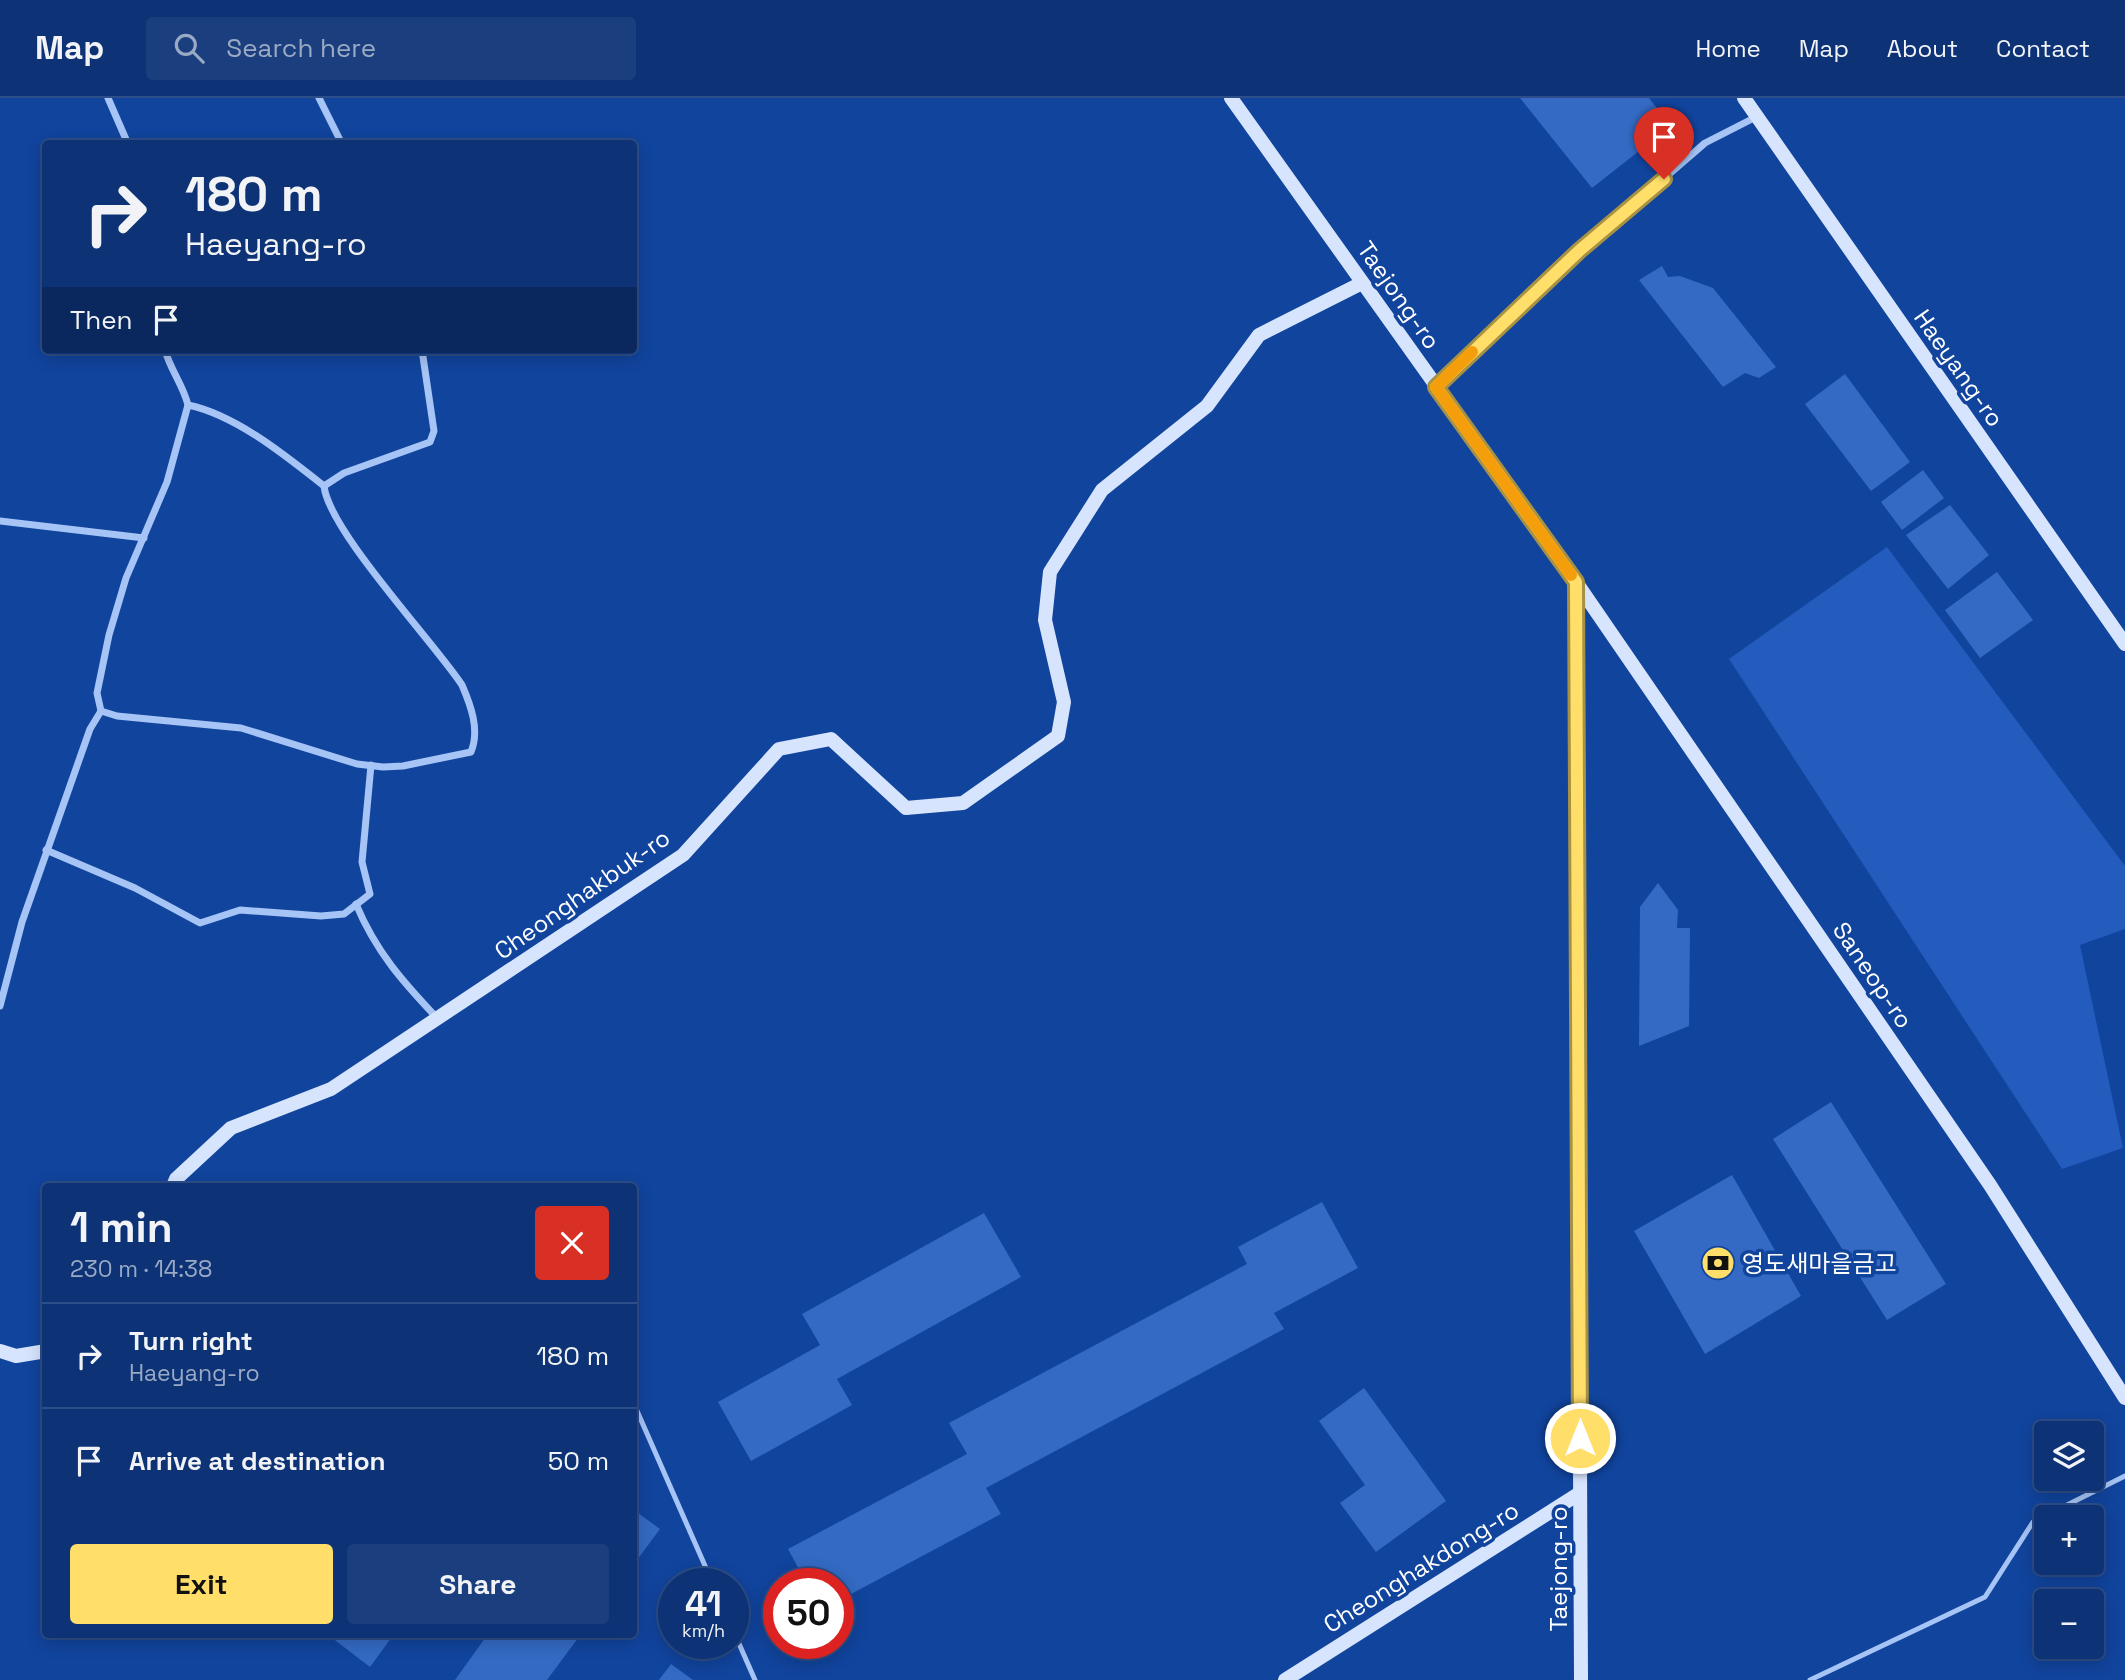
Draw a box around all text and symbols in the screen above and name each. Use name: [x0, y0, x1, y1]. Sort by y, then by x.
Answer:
search box: [146, 17, 636, 80]
text: Map: [35, 27, 104, 69]
icon: search: [170, 29, 208, 67]
text: Search here: [226, 31, 376, 65]
text: Home: [1695, 33, 1761, 64]
text: Map: [1799, 33, 1849, 64]
text: About: [1887, 33, 1958, 64]
text: Contact: [1996, 33, 2090, 64]
pin: [1634, 107, 1694, 179]
icon: arrive: [1645, 118, 1683, 156]
text: 180 m: [185, 163, 323, 225]
icon: right: [70, 168, 161, 259]
text: Haeyang-ro: [185, 224, 367, 264]
street label: Taejong-ro: [1350, 235, 1448, 355]
icon: arrive: [147, 301, 185, 339]
text: Then: [70, 303, 133, 337]
street label: Haeyang-ro: [1907, 303, 2011, 433]
street label: Cheonghakbuk-ro: [488, 822, 676, 966]
street label: Saneop-ro: [1826, 916, 1920, 1034]
text: 1 min: [70, 1201, 173, 1254]
button: close: [535, 1206, 609, 1280]
bank icon: 영도새마을금고: [1699, 1244, 1737, 1282]
place label: 영도새마을금고: [1742, 1248, 1897, 1279]
text: 230 m · 14:38: [70, 1254, 212, 1284]
text: Turn right: [129, 1324, 253, 1358]
icon: right: [70, 1337, 108, 1375]
text: 180 m: [536, 1339, 609, 1373]
text: Haeyang-ro: [129, 1358, 260, 1388]
position arrow: [1543, 1401, 1617, 1475]
map controls: [2034, 1421, 2104, 1659]
button: layers: [2034, 1421, 2104, 1491]
icon: arrive: [70, 1442, 108, 1480]
text: Arrive at destination: [129, 1444, 386, 1478]
text: 50 m: [548, 1444, 609, 1478]
street label: Cheonghakdong-ro: [1317, 1494, 1525, 1640]
button: +: [2034, 1505, 2104, 1575]
street label: Taejong-ro: [1543, 1507, 1574, 1631]
button: Exit: [70, 1544, 333, 1624]
button: Share: [347, 1544, 609, 1624]
speed limit sign: 50: [763, 1568, 854, 1659]
text: 41: [685, 1582, 722, 1626]
button: −: [2034, 1589, 2104, 1659]
text: km/h: [682, 1619, 725, 1642]

